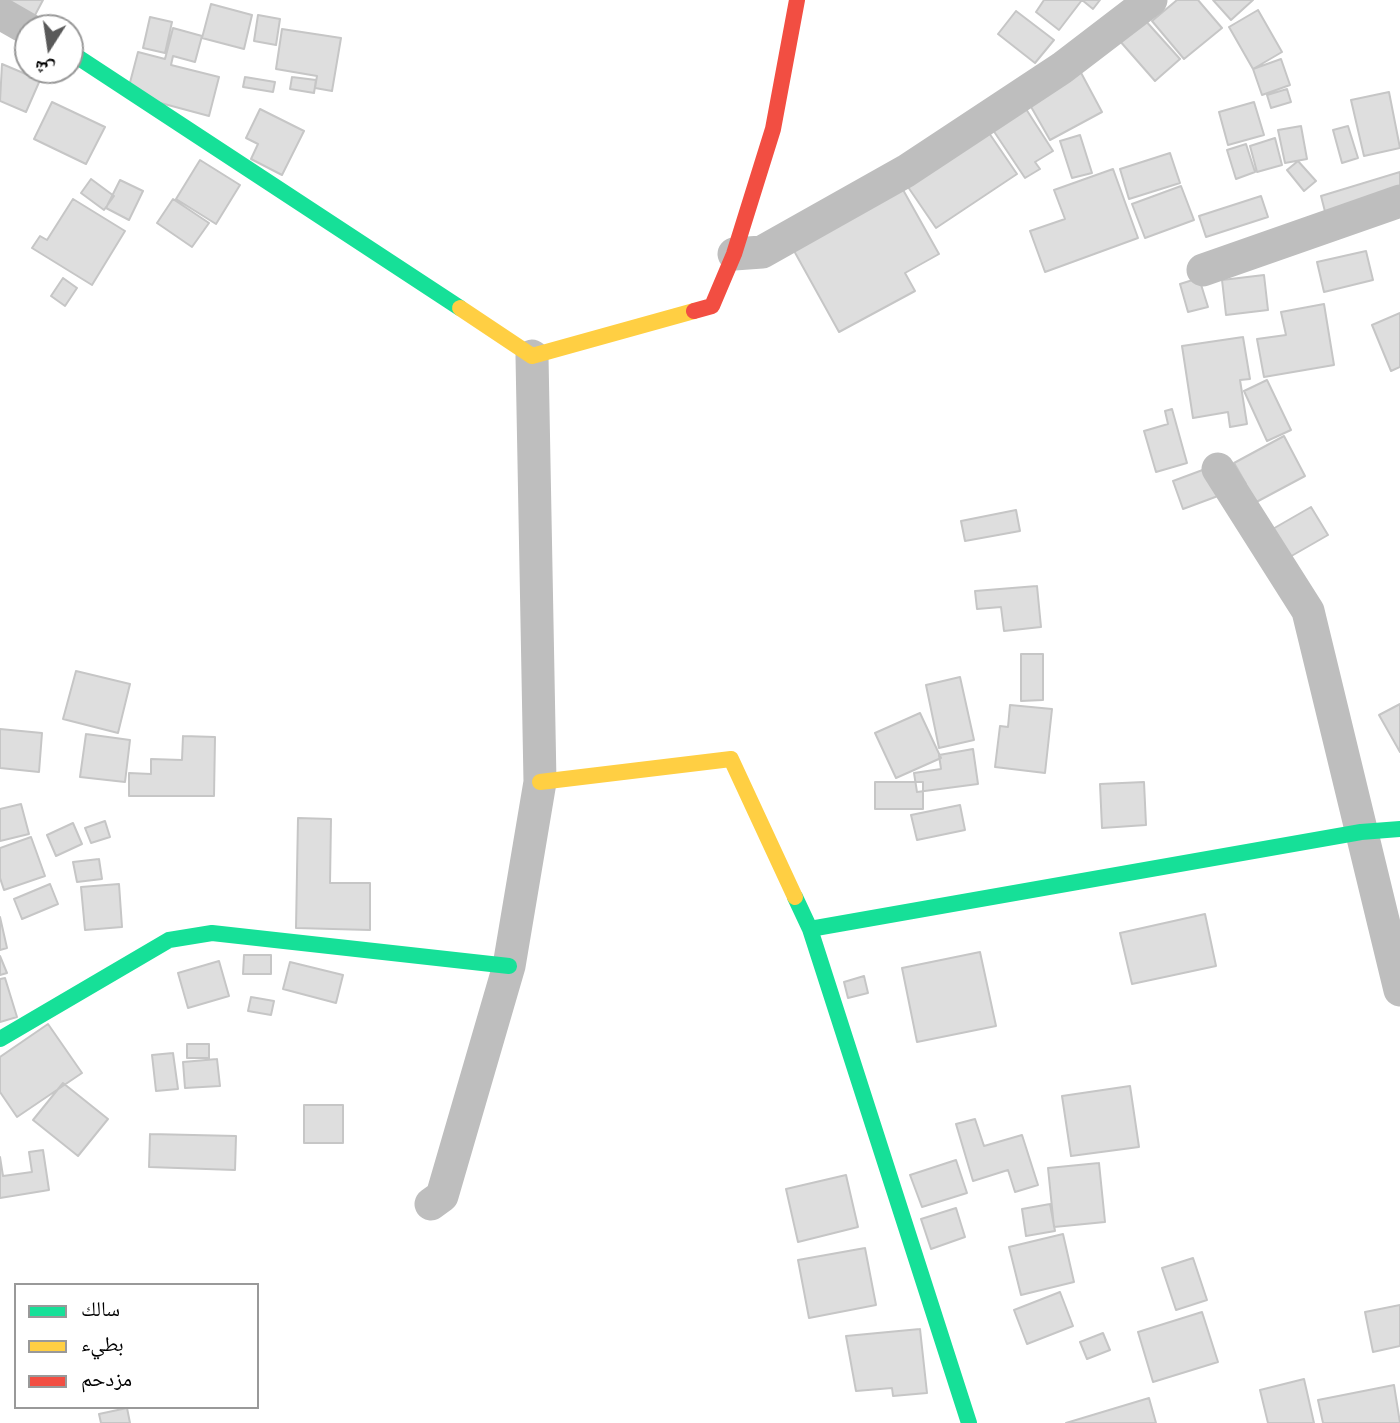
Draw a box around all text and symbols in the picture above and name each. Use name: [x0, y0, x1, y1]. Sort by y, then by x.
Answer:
north arrow: [14, 14, 84, 84]
text: ش: [33, 54, 57, 81]
legend: [14, 1283, 259, 1409]
text: سالك: [81, 1297, 120, 1324]
text: بطيء: [81, 1332, 124, 1359]
text: مزدحم: [81, 1367, 132, 1394]

